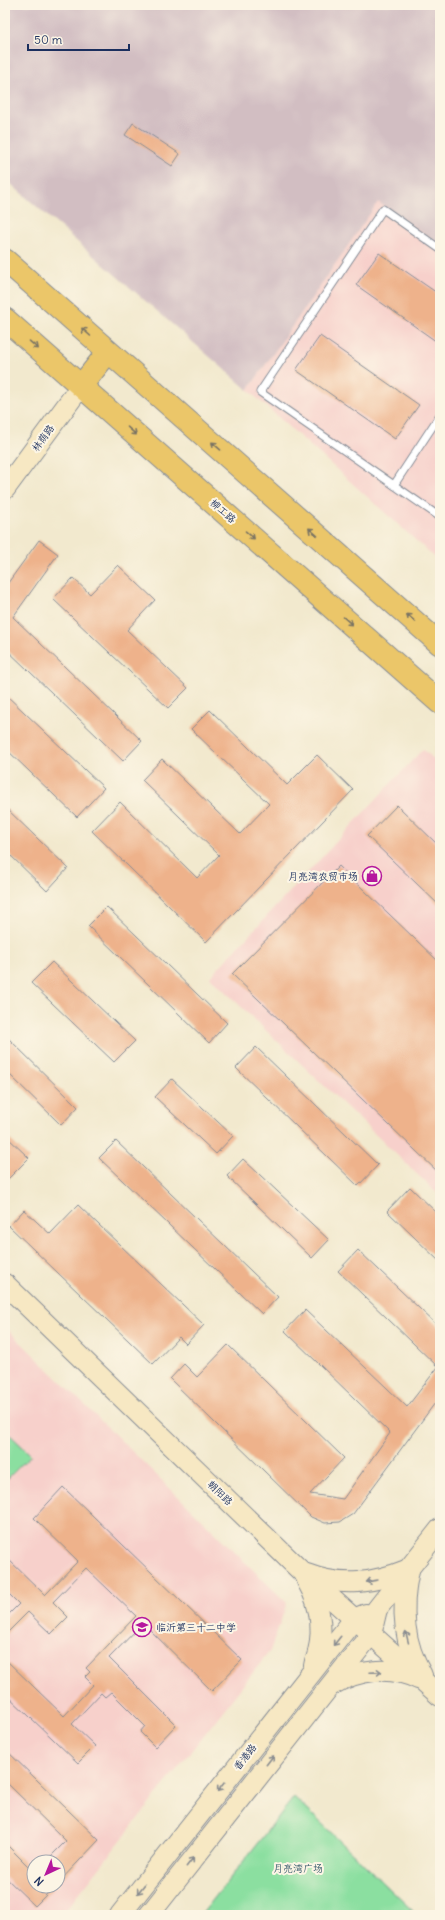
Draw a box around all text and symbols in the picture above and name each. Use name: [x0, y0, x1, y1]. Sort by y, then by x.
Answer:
scale bar: [28, 26, 129, 52]
text: 50 m: [34, 32, 63, 47]
one-way arrow: [81, 328, 92, 337]
one-way arrow: [29, 340, 40, 349]
street label: 林荫路: [29, 422, 57, 454]
one-way arrow: [127, 426, 137, 435]
one-way arrow: [211, 442, 221, 451]
street label: 柳工路: [207, 496, 239, 526]
one-way arrow: [308, 527, 318, 537]
one-way arrow: [245, 531, 255, 540]
one-way arrow: [405, 613, 416, 622]
one-way arrow: [342, 617, 353, 626]
shop icon: 月亮湾农贸市场: [361, 865, 383, 887]
place label: 月亮湾农贸市场: [288, 870, 358, 883]
street label: 朝阳路: [205, 1478, 235, 1508]
one-way arrow: [366, 1577, 379, 1585]
school or university icon: 临沂第三十二中学: [131, 1616, 153, 1638]
place label: 临沂第三十二中学: [156, 1621, 236, 1634]
one-way arrow: [403, 1630, 411, 1643]
one-way arrow: [333, 1635, 341, 1646]
one-way arrow: [369, 1668, 382, 1675]
street label: 香港路: [231, 1741, 259, 1773]
one-way arrow: [266, 1755, 275, 1766]
one-way arrow: [217, 1781, 226, 1792]
north arrow: [26, 1854, 66, 1894]
one-way arrow: [186, 1857, 194, 1868]
park label: 月亮湾广场: [273, 1862, 323, 1875]
text: N: [31, 1874, 47, 1889]
one-way arrow: [136, 1883, 145, 1894]

